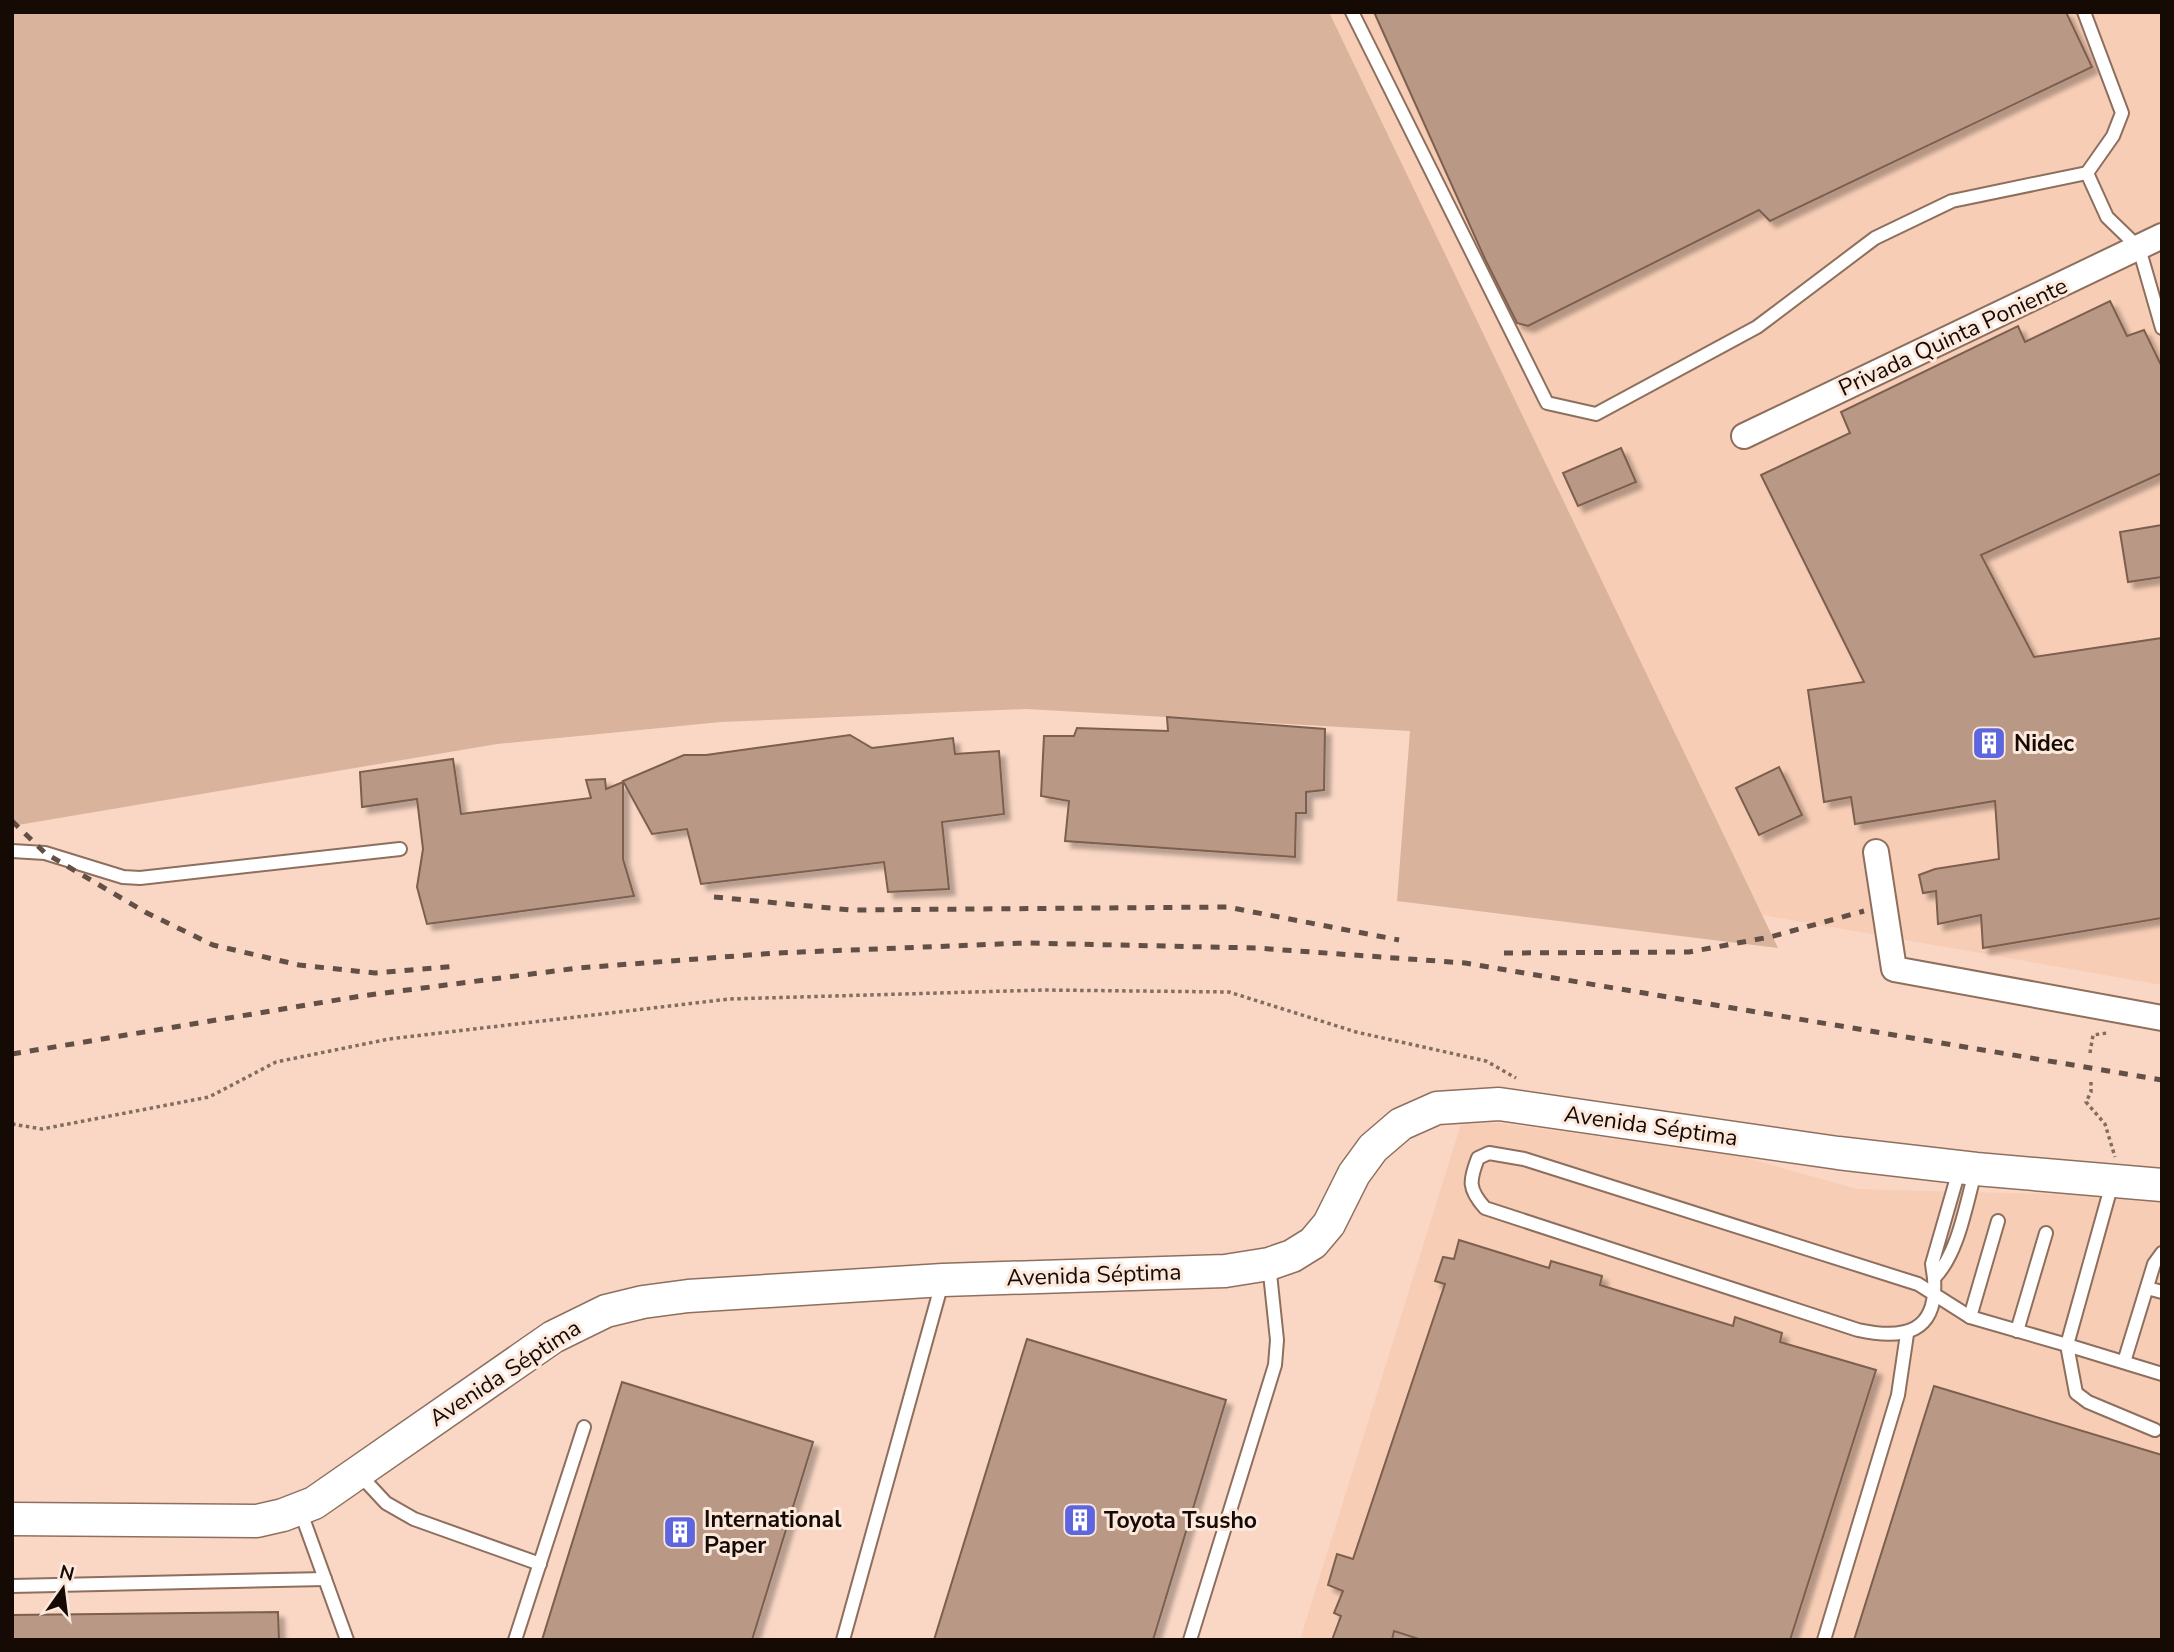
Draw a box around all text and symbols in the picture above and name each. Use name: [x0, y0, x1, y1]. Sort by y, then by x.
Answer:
street label: Privada Quinta Poniente: [1834, 270, 2072, 404]
building icon: Nidec: [1970, 724, 2008, 762]
place label: Nidec: [2014, 728, 2074, 759]
street label: Avenida Séptima: [1562, 1098, 1740, 1154]
street label: Avenida Séptima: [1006, 1256, 1182, 1294]
street label: Avenida Séptima: [423, 1312, 587, 1434]
building icon: Toyota Tsusho: [1061, 1501, 1099, 1539]
place label: International Paper: [704, 1504, 842, 1561]
place label: Toyota Tsusho: [1104, 1505, 1257, 1536]
building icon: International Paper: [661, 1513, 699, 1551]
north arrow: [28, 1554, 98, 1624]
text: N: [57, 1559, 77, 1588]

